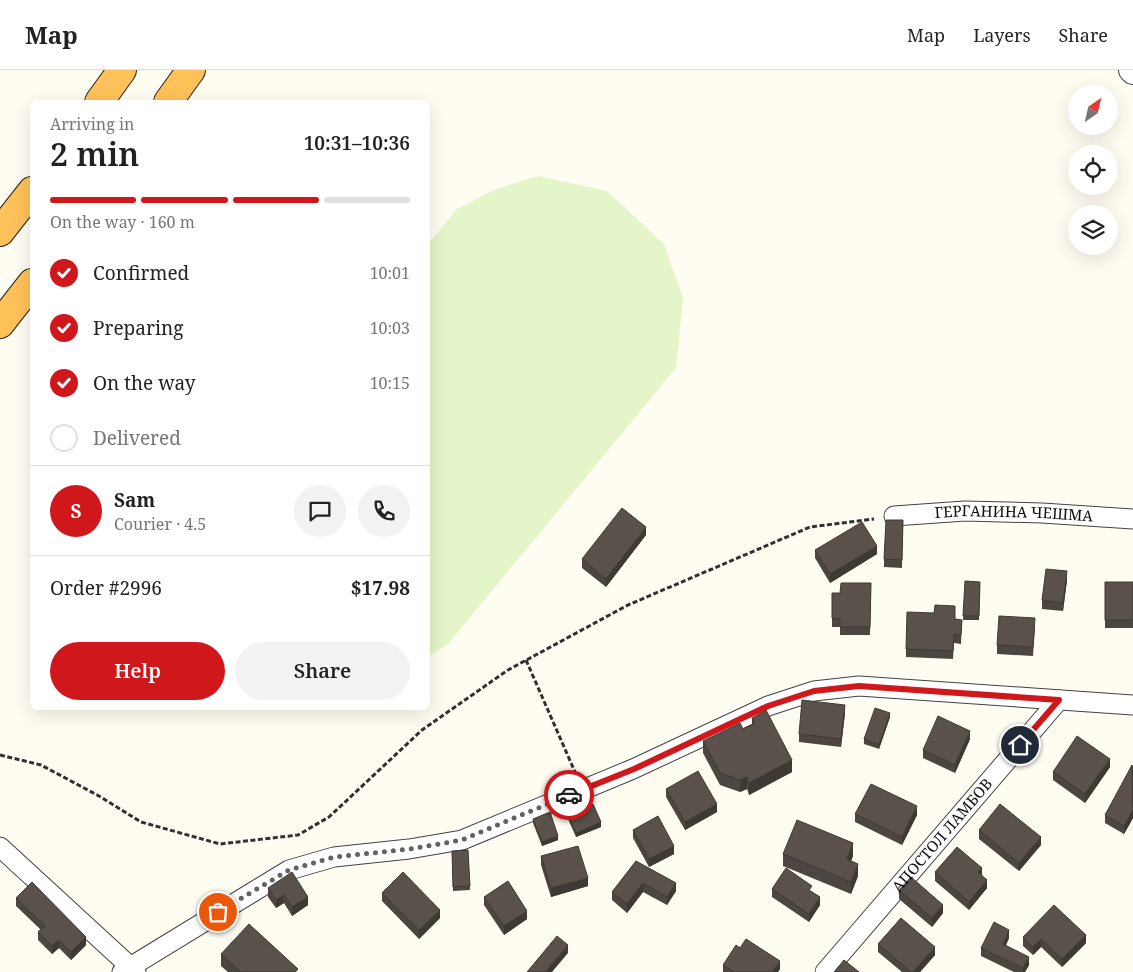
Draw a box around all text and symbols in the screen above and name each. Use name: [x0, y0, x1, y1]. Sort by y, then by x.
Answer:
text: Map: [25, 18, 78, 51]
text: Map: [907, 23, 945, 47]
text: Layers: [973, 23, 1031, 47]
text: Share: [1059, 23, 1108, 47]
north arrow: [1068, 85, 1118, 135]
map controls: [1068, 85, 1118, 255]
text: Arriving in: [50, 113, 134, 135]
text: 10:31–10:36: [304, 130, 410, 156]
text: 2 min: [50, 132, 139, 175]
button: locate: [1068, 145, 1118, 195]
button: layers: [1068, 205, 1118, 255]
text: On the way · 160 m: [50, 211, 195, 233]
icon: check: [50, 259, 78, 287]
text: Confirmed: [93, 260, 189, 286]
text: 10:01: [370, 262, 410, 284]
icon: check: [50, 314, 78, 342]
text: Preparing: [93, 315, 183, 341]
text: 10:03: [370, 317, 410, 339]
icon: check: [50, 369, 78, 397]
text: On the way: [93, 370, 196, 396]
text: 10:15: [370, 372, 410, 394]
text: Delivered: [93, 425, 181, 451]
button: chat: [294, 485, 346, 537]
button: phone: [358, 485, 410, 537]
text: Sam: [114, 487, 155, 513]
text: S: [70, 498, 82, 524]
street label: ГЕРГАНИНА ЧЕШМА: [934, 500, 1094, 525]
text: Courier · 4.5: [114, 513, 206, 535]
text: Order #2996: [50, 575, 162, 601]
text: $17.98: [351, 575, 410, 601]
button: Help: [50, 642, 225, 700]
button: Share: [235, 642, 410, 700]
pin: [999, 724, 1041, 766]
icon: home: [1006, 731, 1034, 759]
courier: [544, 770, 594, 820]
street label: АПОСТОЛ ЛАМБОВ: [887, 774, 996, 896]
icon: car: [555, 781, 583, 809]
pin: [197, 891, 239, 933]
icon: bag: [204, 898, 232, 926]

